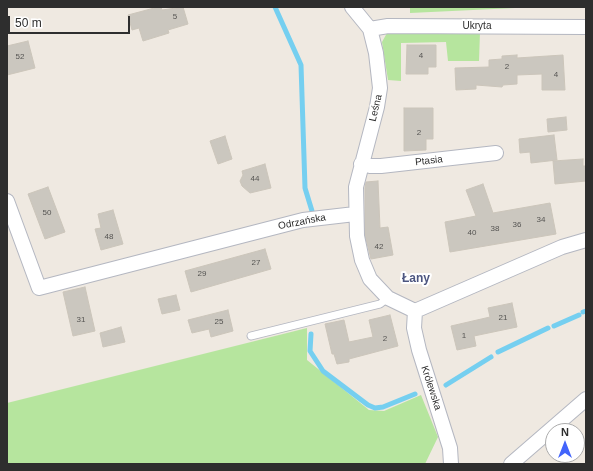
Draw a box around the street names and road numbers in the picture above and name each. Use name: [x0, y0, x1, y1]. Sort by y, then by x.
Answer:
street label: Ukryta: [463, 20, 491, 32]
street label: Leśna: [367, 93, 385, 123]
street label: Ptasia: [415, 154, 443, 168]
street label: Odrzańska: [277, 211, 327, 233]
street label: Królewska: [418, 364, 444, 412]

